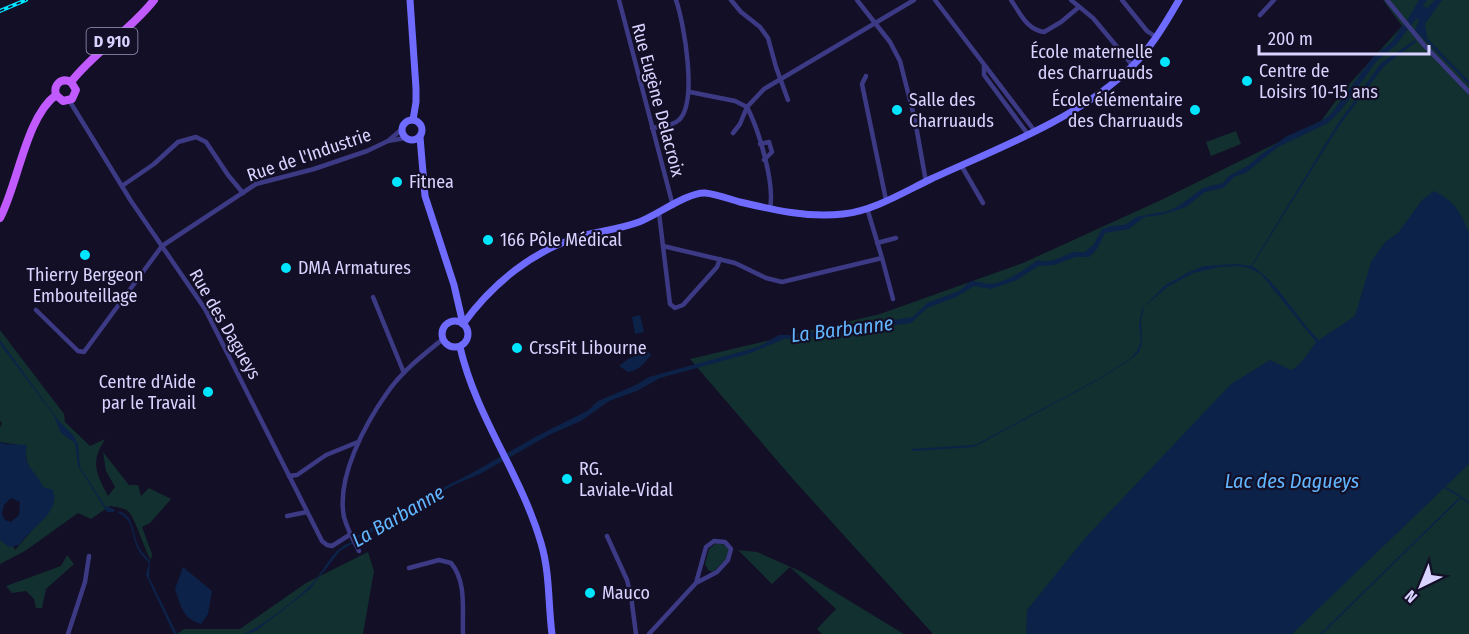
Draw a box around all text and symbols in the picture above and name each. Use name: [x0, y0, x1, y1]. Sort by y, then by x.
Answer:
scale bar: [1259, 18, 1428, 56]
street label: Rue Eugène Delacroix: [627, 21, 689, 179]
road number: D 910: [86, 28, 138, 54]
text: 200 m: [1268, 28, 1313, 50]
place label: École maternelle des Charruauds: [1030, 40, 1153, 84]
marker: École maternelle des Charruauds: [1158, 55, 1172, 69]
place label: Centre de Loisirs 10-15 ans: [1259, 60, 1378, 103]
marker: Centre de Loisirs 10-15 ans: [1240, 74, 1254, 88]
place label: École élémentaire des Charruauds: [1052, 88, 1183, 132]
place label: Salle des Charruauds: [909, 89, 994, 132]
marker: Salle des Charruauds: [890, 103, 904, 117]
marker: École élémentaire des Charruauds: [1188, 103, 1202, 117]
street label: Rue de l'Industrie: [244, 123, 374, 187]
place label: Fitnea: [409, 171, 454, 193]
marker: Fitnea: [390, 175, 404, 189]
place label: 166 Pôle Médical: [500, 229, 622, 251]
marker: 166 Pôle Médical: [481, 233, 495, 247]
marker: Thierry Bergeon Embouteillage: [78, 248, 92, 262]
place label: DMA Armatures: [298, 257, 411, 279]
marker: DMA Armatures: [279, 261, 293, 275]
place label: Thierry Bergeon Embouteillage: [27, 264, 143, 307]
street label: Rue des Dagueys: [185, 265, 266, 383]
water label: La Barbanne: [789, 311, 895, 347]
place label: CrssFit Libourne: [529, 337, 647, 359]
marker: CrssFit Libourne: [510, 341, 524, 355]
place label: Centre d'Aide par le Travail: [99, 371, 196, 414]
marker: Centre d'Aide par le Travail: [201, 385, 215, 399]
place label: RG. Laviale-Vidal: [579, 458, 673, 501]
water label: Lac des Dagueys: [1225, 469, 1360, 493]
marker: RG. Laviale-Vidal: [560, 472, 574, 486]
water label: La Barbanne: [347, 480, 449, 552]
north arrow: [1391, 556, 1451, 616]
place label: Mauco: [602, 582, 650, 604]
marker: Mauco: [583, 586, 597, 600]
text: N: [1401, 586, 1421, 607]

